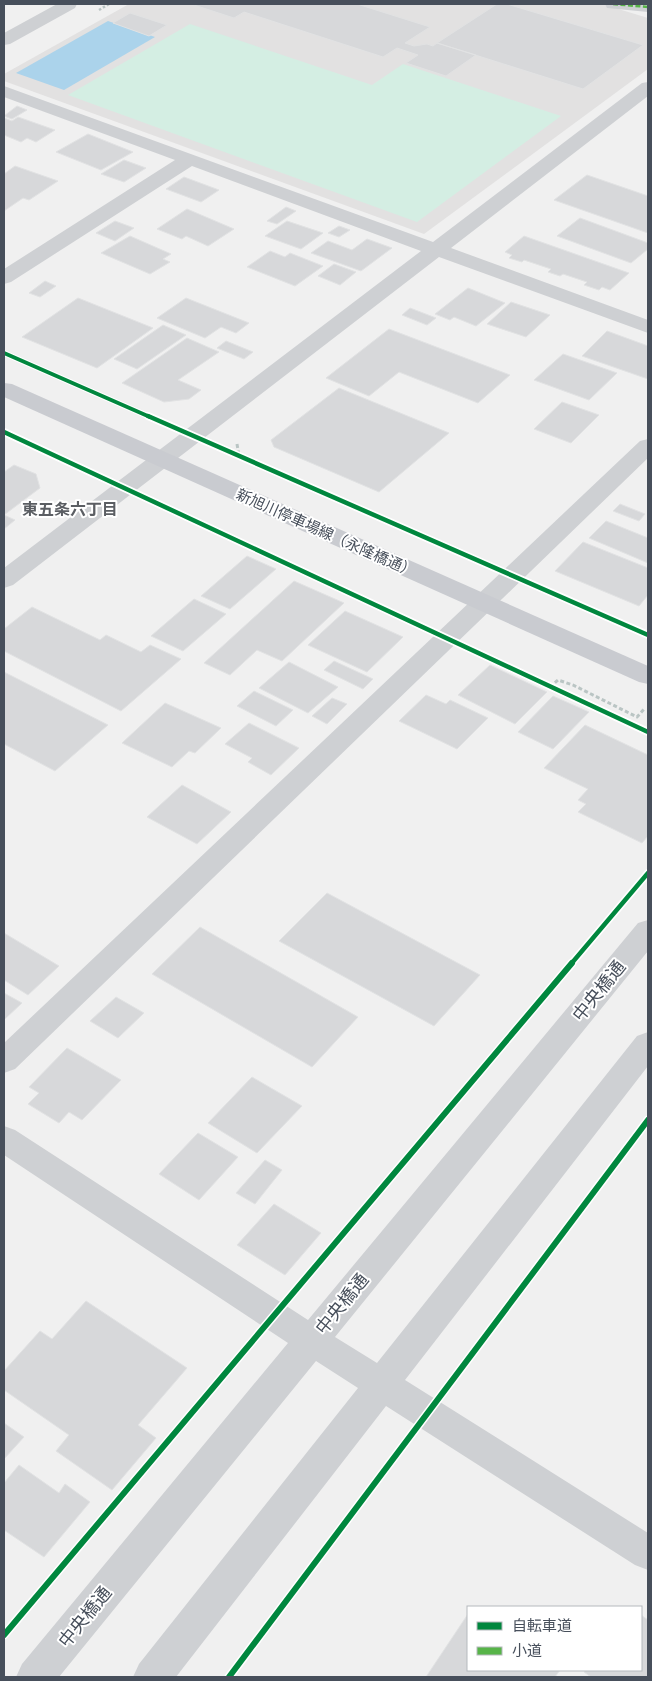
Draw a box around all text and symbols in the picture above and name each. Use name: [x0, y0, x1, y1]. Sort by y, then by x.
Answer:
street label: 新旭川停車場線（永隆橋通）: [233, 485, 419, 581]
district label: 東五条六丁目: [22, 500, 118, 519]
street label: 中央橋通: [568, 956, 630, 1026]
street label: 中央橋通: [311, 1269, 373, 1339]
street label: 中央橋通: [54, 1582, 116, 1652]
legend: [467, 1606, 642, 1671]
text: 自転車道: [512, 1617, 572, 1635]
text: 小道: [512, 1642, 542, 1660]

